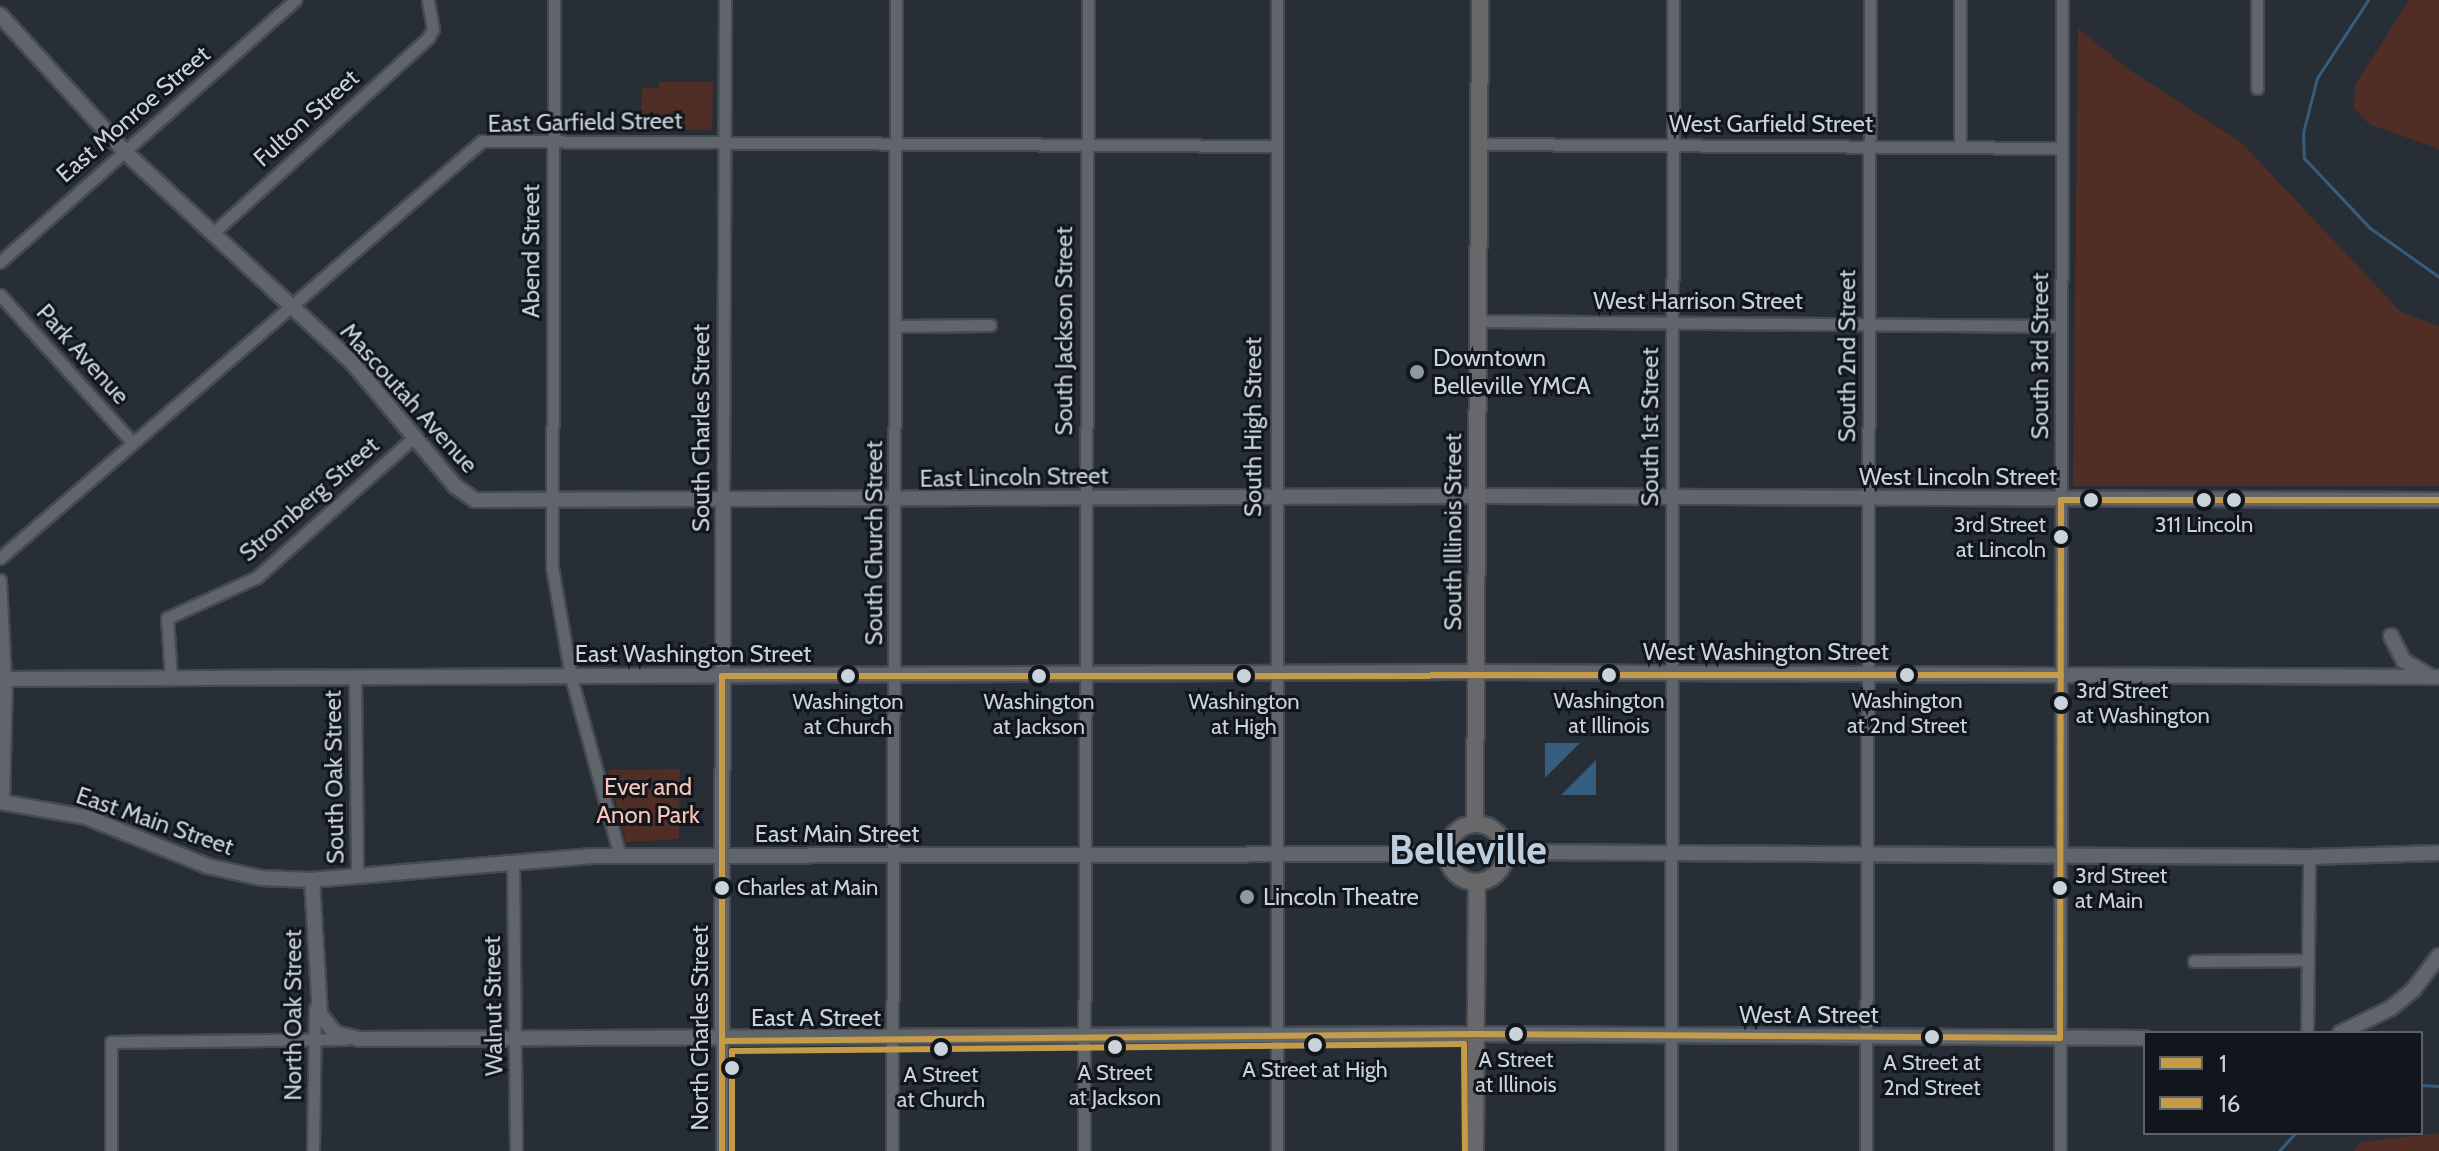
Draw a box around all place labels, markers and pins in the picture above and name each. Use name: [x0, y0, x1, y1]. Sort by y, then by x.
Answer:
place label: Downtown Belleville YMCA: [1433, 344, 1591, 400]
marker: Downtown Belleville YMCA: [1408, 363, 1426, 381]
unlabelled marker: [2083, 492, 2099, 508]
marker: 311 Lincoln: [2196, 492, 2212, 508]
unlabelled marker: [2226, 492, 2242, 508]
place label: 3rd Street at Lincoln: [1954, 511, 2046, 562]
place label: 311 Lincoln: [2155, 512, 2253, 538]
marker: 3rd Street at Lincoln: [2053, 529, 2069, 545]
marker: Washington at Illinois: [1601, 667, 1617, 683]
marker: Washington at 2nd Street: [1899, 667, 1915, 683]
marker: Washington at Church: [840, 668, 856, 684]
marker: Washington at Jackson: [1031, 668, 1047, 684]
marker: Washington at High: [1236, 668, 1252, 684]
place label: 3rd Street at Washington: [2076, 677, 2210, 728]
place label: Washington at Illinois: [1553, 687, 1665, 738]
place label: Washington at 2nd Street: [1847, 687, 1967, 738]
place label: Washington at Church: [792, 688, 904, 740]
place label: Washington at Jackson: [983, 688, 1095, 740]
place label: Washington at High: [1188, 688, 1300, 740]
marker: 3rd Street at Washington: [2053, 695, 2069, 711]
place label: 3rd Street at Main: [2075, 862, 2167, 914]
place label: Charles at Main: [737, 875, 878, 901]
marker: Charles at Main: [714, 880, 730, 896]
marker: 3rd Street at Main: [2052, 880, 2068, 896]
place label: Lincoln Theatre: [1263, 883, 1419, 911]
marker: Lincoln Theatre: [1238, 888, 1256, 906]
marker: A Street at Illinois: [1508, 1026, 1524, 1042]
marker: A Street at 2nd Street: [1924, 1029, 1940, 1045]
marker: A Street at High: [1307, 1037, 1323, 1053]
marker: A Street at Jackson: [1107, 1039, 1123, 1055]
marker: A Street at Church: [933, 1041, 949, 1057]
place label: A Street at Illinois: [1475, 1046, 1557, 1098]
place label: A Street at 2nd Street: [1883, 1049, 1981, 1100]
place label: A Street at High: [1242, 1057, 1388, 1083]
place label: A Street at Jackson: [1069, 1059, 1161, 1110]
unlabelled marker: [724, 1060, 740, 1076]
place label: A Street at Church: [897, 1061, 985, 1112]

